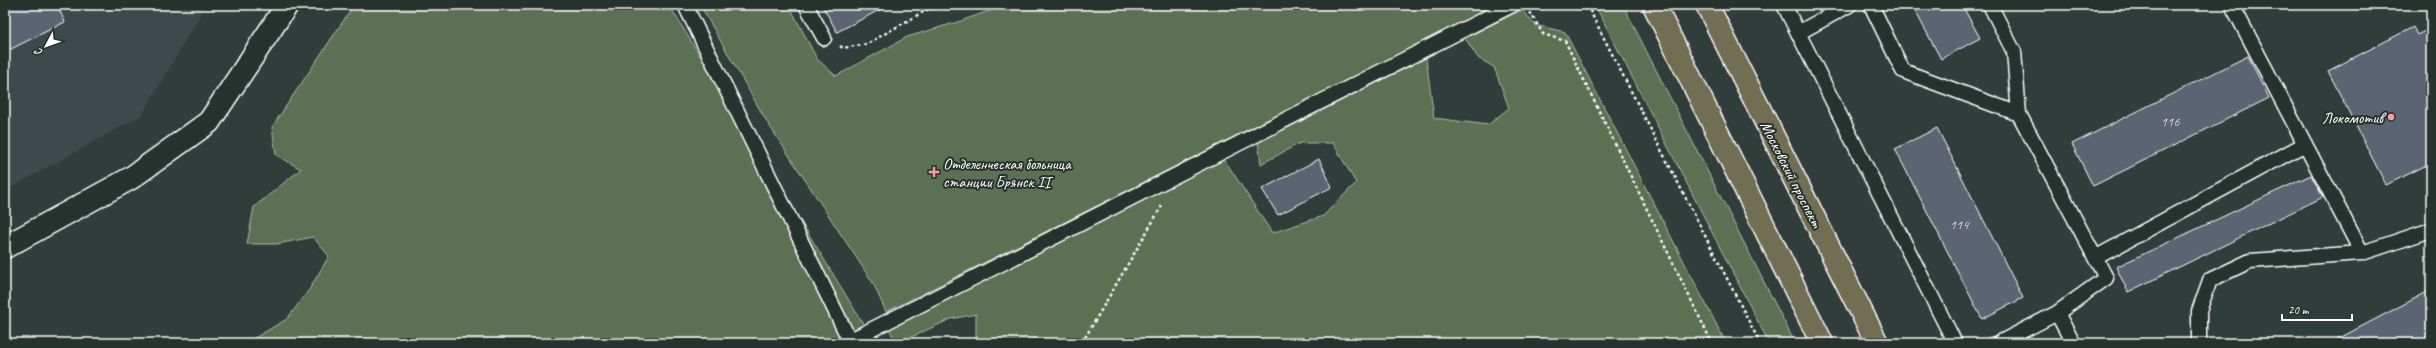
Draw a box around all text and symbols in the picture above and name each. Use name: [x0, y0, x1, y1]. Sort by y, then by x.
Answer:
north arrow: [26, 26, 66, 66]
text: С: [30, 45, 46, 59]
place label: Локомотив: [2322, 108, 2387, 128]
marker: Локомотив: [2386, 112, 2396, 122]
house number: 116: [2161, 113, 2180, 130]
street label: Московский проспект: [1756, 118, 1827, 232]
place label: Отделенческая больница станции Брянск II: [943, 154, 1072, 192]
marker: Отделенческая больница станции Брянск II: [928, 166, 940, 178]
house number: 114: [1950, 216, 1970, 233]
scale bar: [2282, 296, 2352, 322]
text: 20 m: [2288, 302, 2310, 318]

